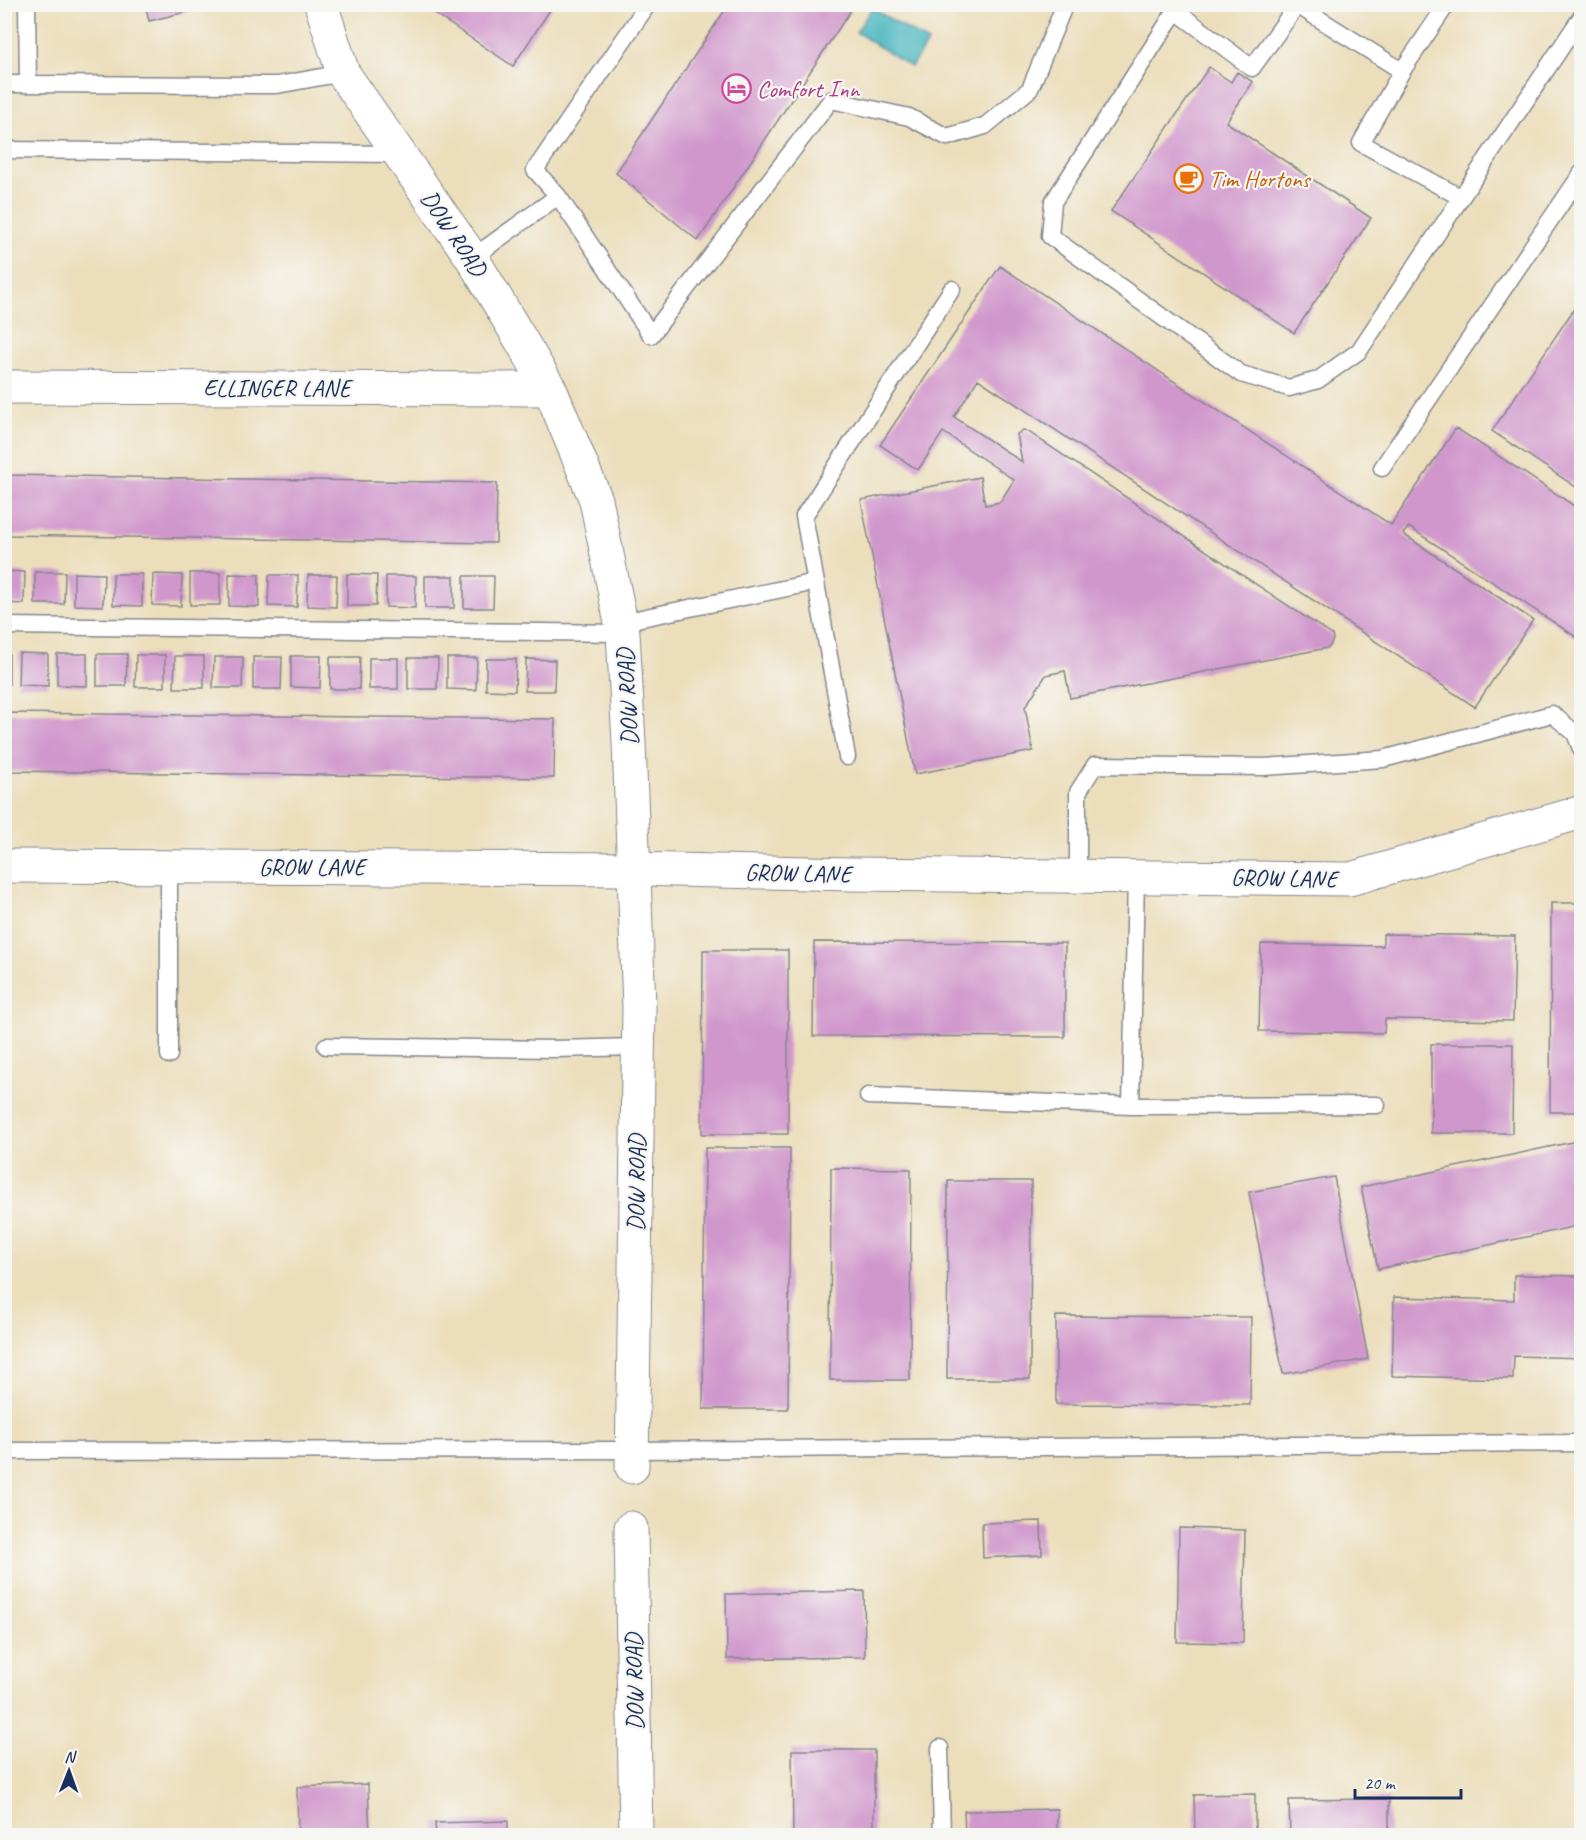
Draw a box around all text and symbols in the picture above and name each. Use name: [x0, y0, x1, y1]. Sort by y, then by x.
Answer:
hotel icon: Comfort Inn: [720, 73, 752, 105]
place label: Comfort Inn: [757, 74, 860, 104]
cafe icon: Tim Hortons: [1172, 163, 1204, 195]
place label: Tim Hortons: [1209, 164, 1312, 194]
street label: DOW ROAD: [414, 184, 495, 283]
street label: ELLINGER LANE: [203, 373, 354, 403]
street label: DOW ROAD: [609, 646, 645, 746]
street label: GROW LANE: [259, 852, 368, 882]
street label: GROW LANE: [745, 857, 854, 889]
street label: GROW LANE: [1231, 862, 1340, 894]
street label: DOW ROAD: [620, 1132, 652, 1232]
street label: DOW ROAD: [618, 1631, 650, 1731]
north arrow: [39, 1741, 99, 1801]
text: N: [64, 1747, 77, 1767]
scale bar: [1355, 1762, 1462, 1800]
text: 20 m: [1364, 1772, 1397, 1794]

